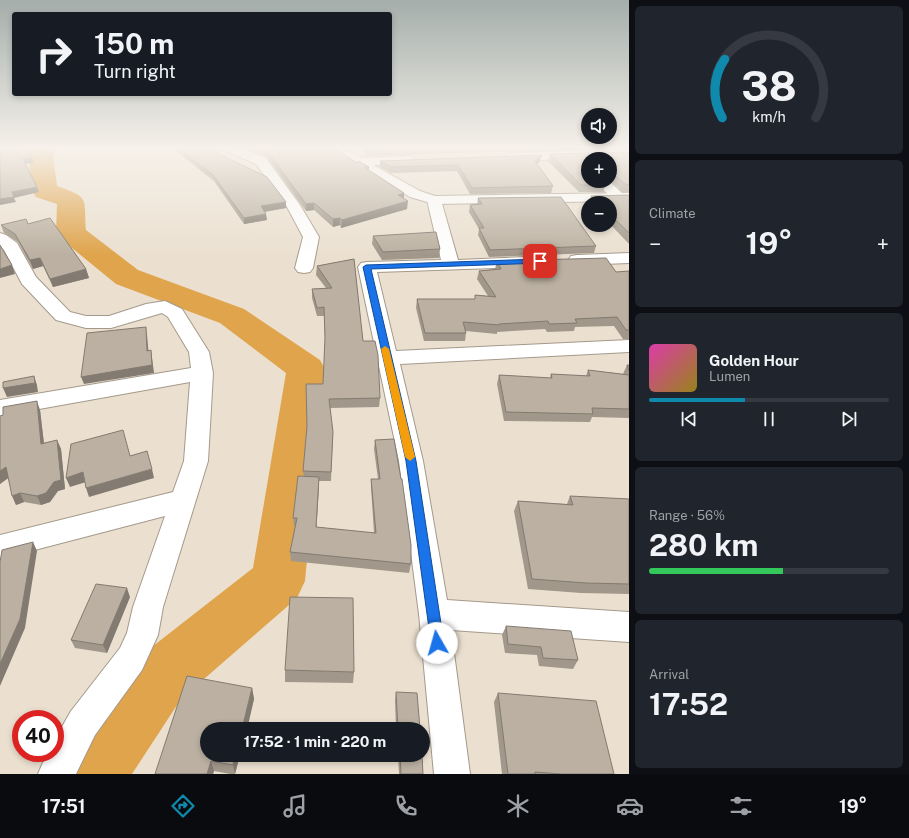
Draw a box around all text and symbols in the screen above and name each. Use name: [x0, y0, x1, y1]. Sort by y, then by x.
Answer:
text: 150 m: [94, 27, 174, 60]
icon: right: [28, 28, 80, 80]
text: Turn right: [94, 61, 176, 82]
text: 38: [741, 61, 797, 110]
text: km/h: [752, 107, 786, 124]
map controls: [581, 108, 617, 232]
button: sound: [581, 108, 617, 144]
button: +: [581, 152, 617, 188]
button: −: [581, 196, 617, 232]
text: Climate: [649, 206, 696, 221]
text: 19°: [746, 225, 792, 261]
text: −: [649, 231, 661, 257]
text: +: [877, 231, 889, 257]
pin: [523, 244, 557, 278]
icon: arrive: [529, 250, 551, 272]
text: Golden Hour: [709, 352, 799, 369]
text: Lumen: [709, 369, 750, 384]
icon: previous: [678, 408, 700, 430]
icon: pause: [758, 408, 780, 430]
icon: next: [838, 408, 860, 430]
text: Range · 56%: [649, 508, 725, 523]
text: 280 km: [649, 527, 758, 563]
position arrow: [416, 622, 458, 664]
text: Arrival: [649, 667, 689, 682]
text: 17:52: [649, 686, 728, 722]
speed limit sign: 40: [12, 710, 64, 762]
text: 17:52 · 1 min · 220 m: [244, 733, 386, 750]
icon: directions: [169, 792, 197, 820]
icon: music: [281, 792, 309, 820]
icon: phone: [392, 792, 420, 820]
icon: climate: [504, 792, 532, 820]
icon: car: [616, 792, 644, 820]
icon: filters: [727, 792, 755, 820]
text: 17:51: [42, 796, 86, 817]
text: 19°: [839, 796, 867, 817]

